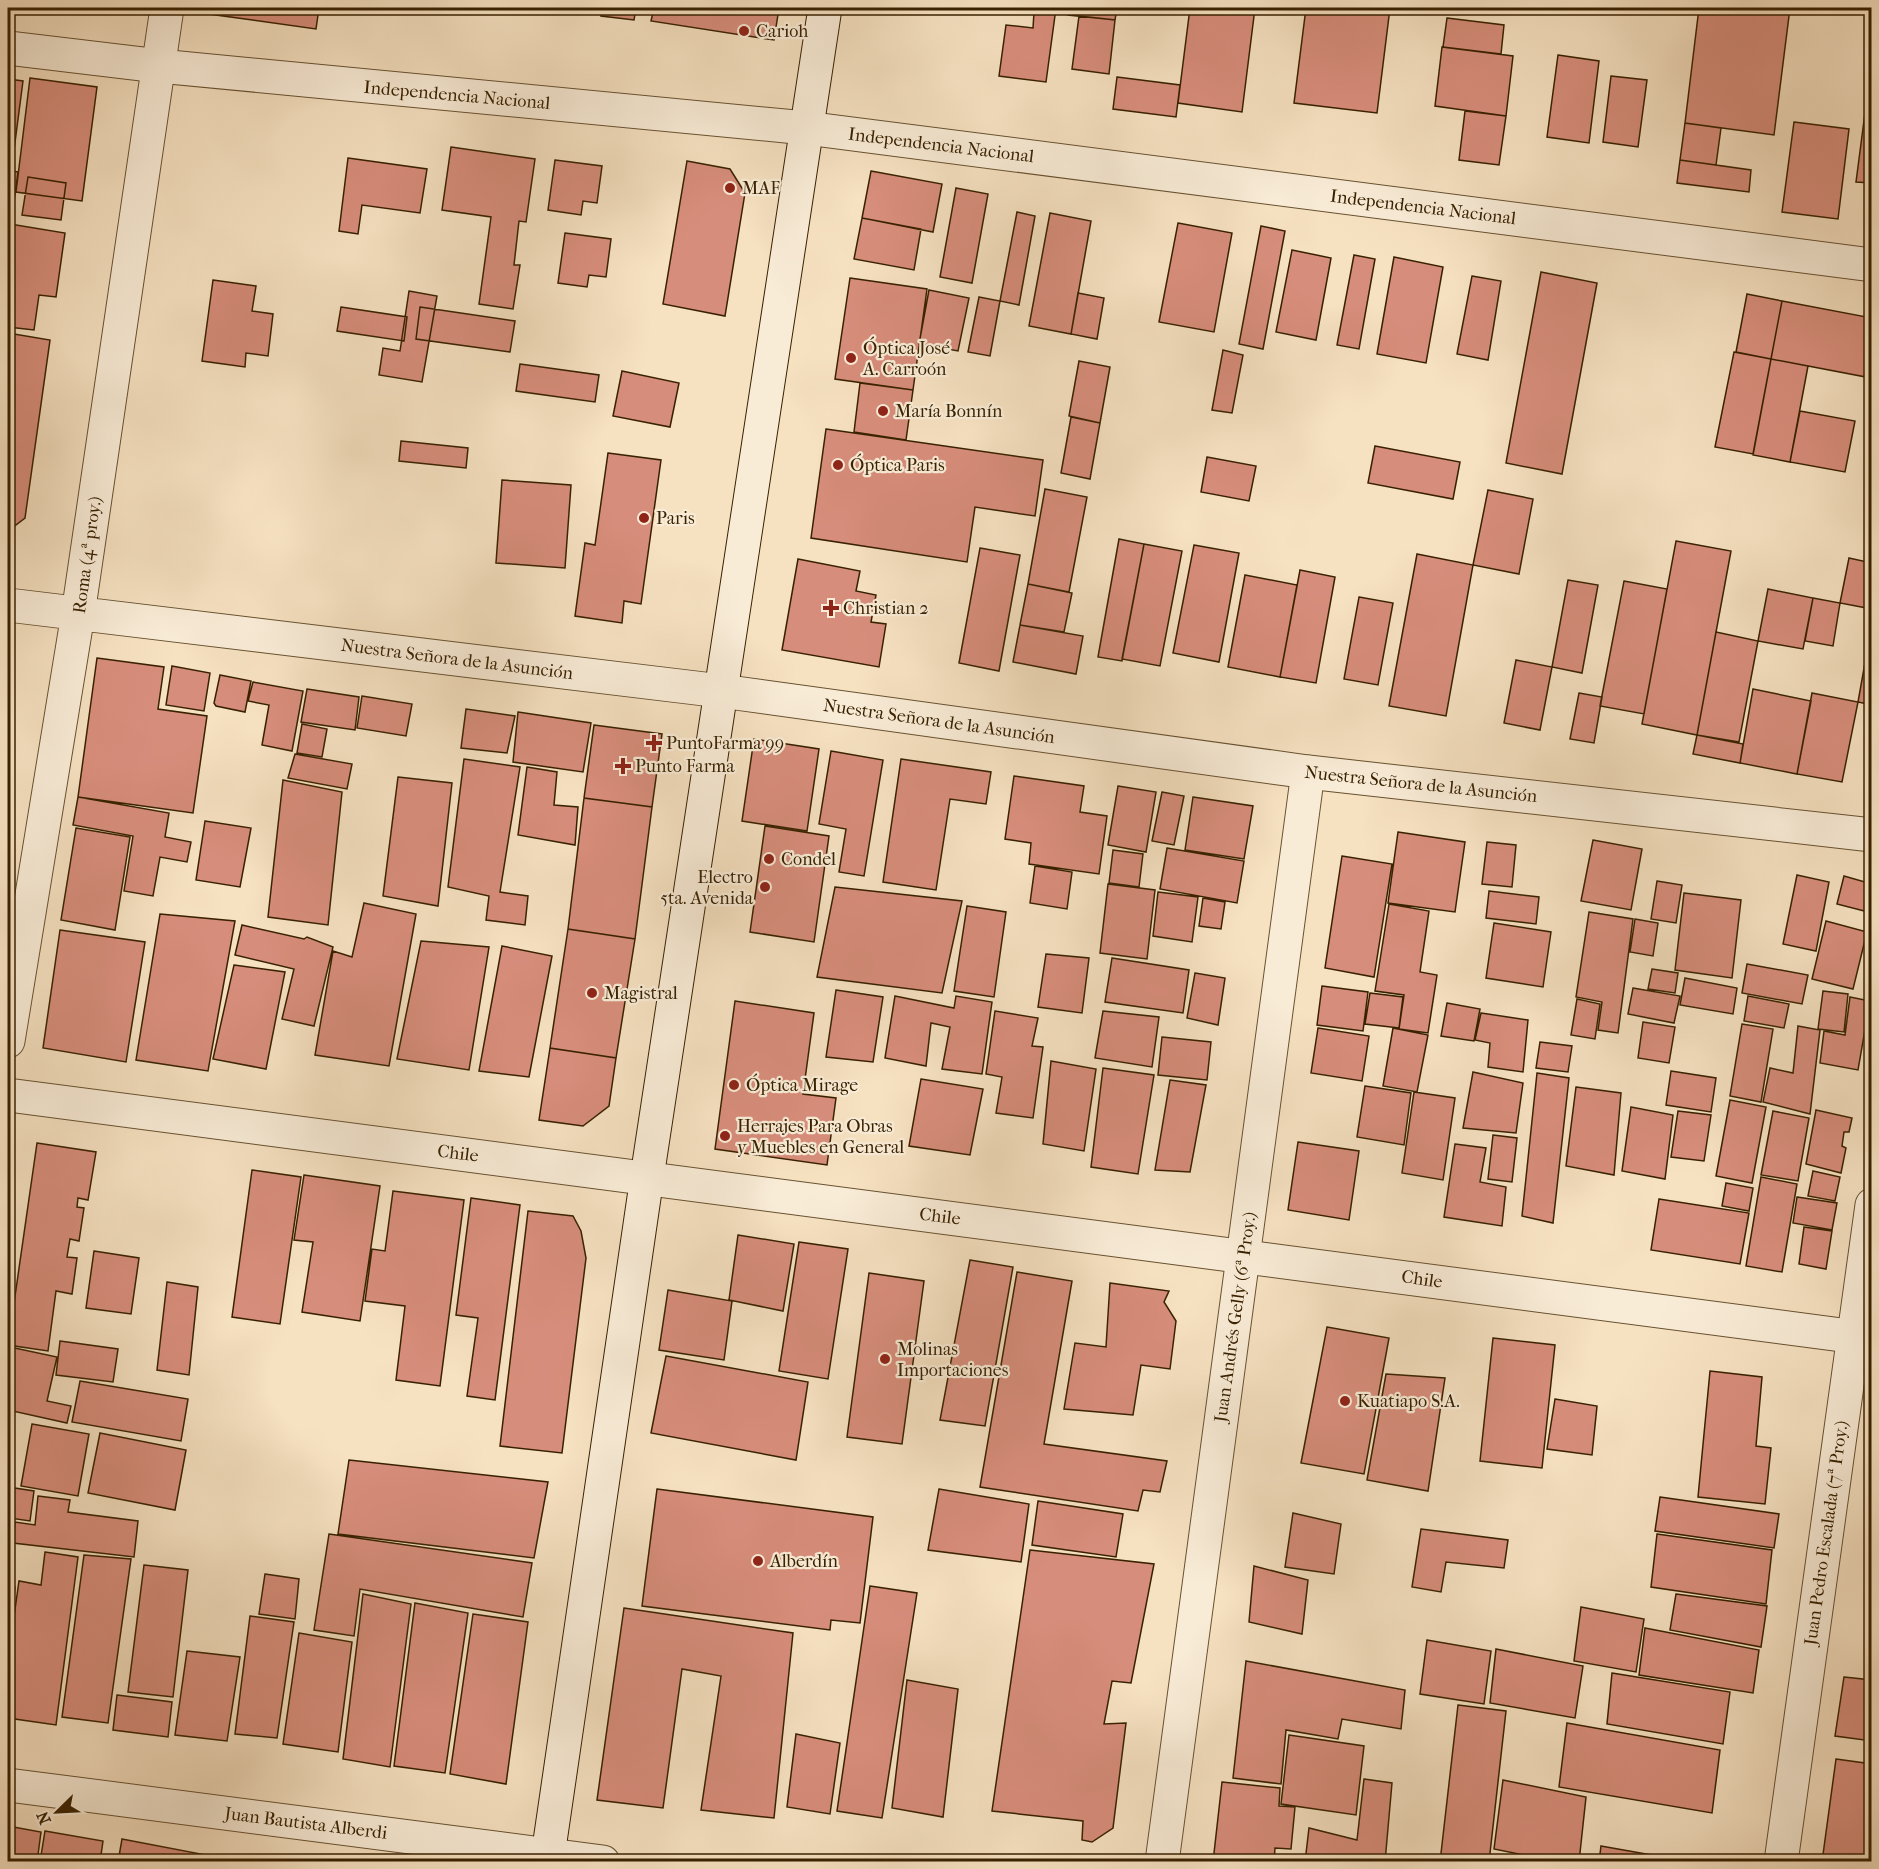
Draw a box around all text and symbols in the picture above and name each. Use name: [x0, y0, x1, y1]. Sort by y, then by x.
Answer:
place label: Carioh: [756, 21, 808, 42]
marker: Carioh: [737, 24, 751, 38]
street label: Independencia Nacional: [363, 77, 551, 114]
street label: Independencia Nacional: [847, 124, 1035, 167]
place label: MAF: [742, 178, 780, 199]
marker: MAF: [723, 181, 737, 195]
street label: Independencia Nacional: [1329, 186, 1517, 229]
place label: Óptica José A. Carroón: [862, 336, 950, 380]
marker: Óptica José A. Carroón: [844, 351, 858, 365]
place label: María Bonnín: [895, 401, 1003, 422]
marker: María Bonnín: [876, 404, 890, 418]
place label: Óptica Paris: [850, 453, 945, 476]
marker: Óptica Paris: [831, 458, 845, 472]
street label: Roma (4ª proy.): [69, 495, 106, 615]
place label: Paris: [656, 508, 695, 529]
marker: Paris: [637, 511, 651, 525]
place label: Christian 2: [843, 598, 928, 619]
marker: Christian 2: [824, 601, 838, 615]
street label: Nuestra Señora de la Asunción: [340, 635, 575, 684]
street label: Nuestra Señora de la Asunción: [822, 695, 1057, 748]
place label: PuntoFarma 99: [666, 733, 784, 754]
marker: PuntoFarma 99: [647, 736, 661, 750]
place label: Punto Farma: [635, 756, 735, 777]
marker: Punto Farma: [616, 759, 630, 773]
street label: Nuestra Señora de la Asunción: [1304, 762, 1539, 807]
place label: Condel: [781, 849, 836, 870]
marker: Condel: [762, 852, 776, 866]
place label: Electro 5ta. Avenida: [660, 867, 754, 909]
marker: Electro 5ta. Avenida: [758, 880, 772, 894]
place label: Magistral: [604, 983, 678, 1004]
marker: Magistral: [585, 986, 599, 1000]
place label: Óptica Mirage: [746, 1073, 858, 1096]
marker: Óptica Mirage: [727, 1078, 741, 1092]
place label: Herrajes Para Obras y Muebles en General: [737, 1116, 904, 1158]
marker: Herrajes Para Obras y Muebles en General: [718, 1129, 732, 1143]
street label: Chile: [436, 1141, 480, 1166]
street label: Chile: [918, 1204, 962, 1229]
street label: Juan Andrés Gelly (6ª Proy.): [1210, 1211, 1261, 1426]
street label: Chile: [1400, 1266, 1444, 1293]
place label: Molinas Importaciones: [897, 1339, 1009, 1381]
marker: Molinas Importaciones: [878, 1352, 892, 1366]
place label: Kuatiapo S.A.: [1357, 1391, 1460, 1412]
marker: Kuatiapo S.A.: [1338, 1394, 1352, 1408]
street label: Juan Pedro Escalada (7ª Proy.): [1800, 1419, 1853, 1649]
place label: Alberdín: [769, 1551, 838, 1572]
marker: Alberdín: [751, 1554, 765, 1568]
north arrow: [27, 1782, 87, 1842]
street label: Juan Bautista Alberdi: [221, 1803, 389, 1844]
text: N: [32, 1808, 55, 1827]

